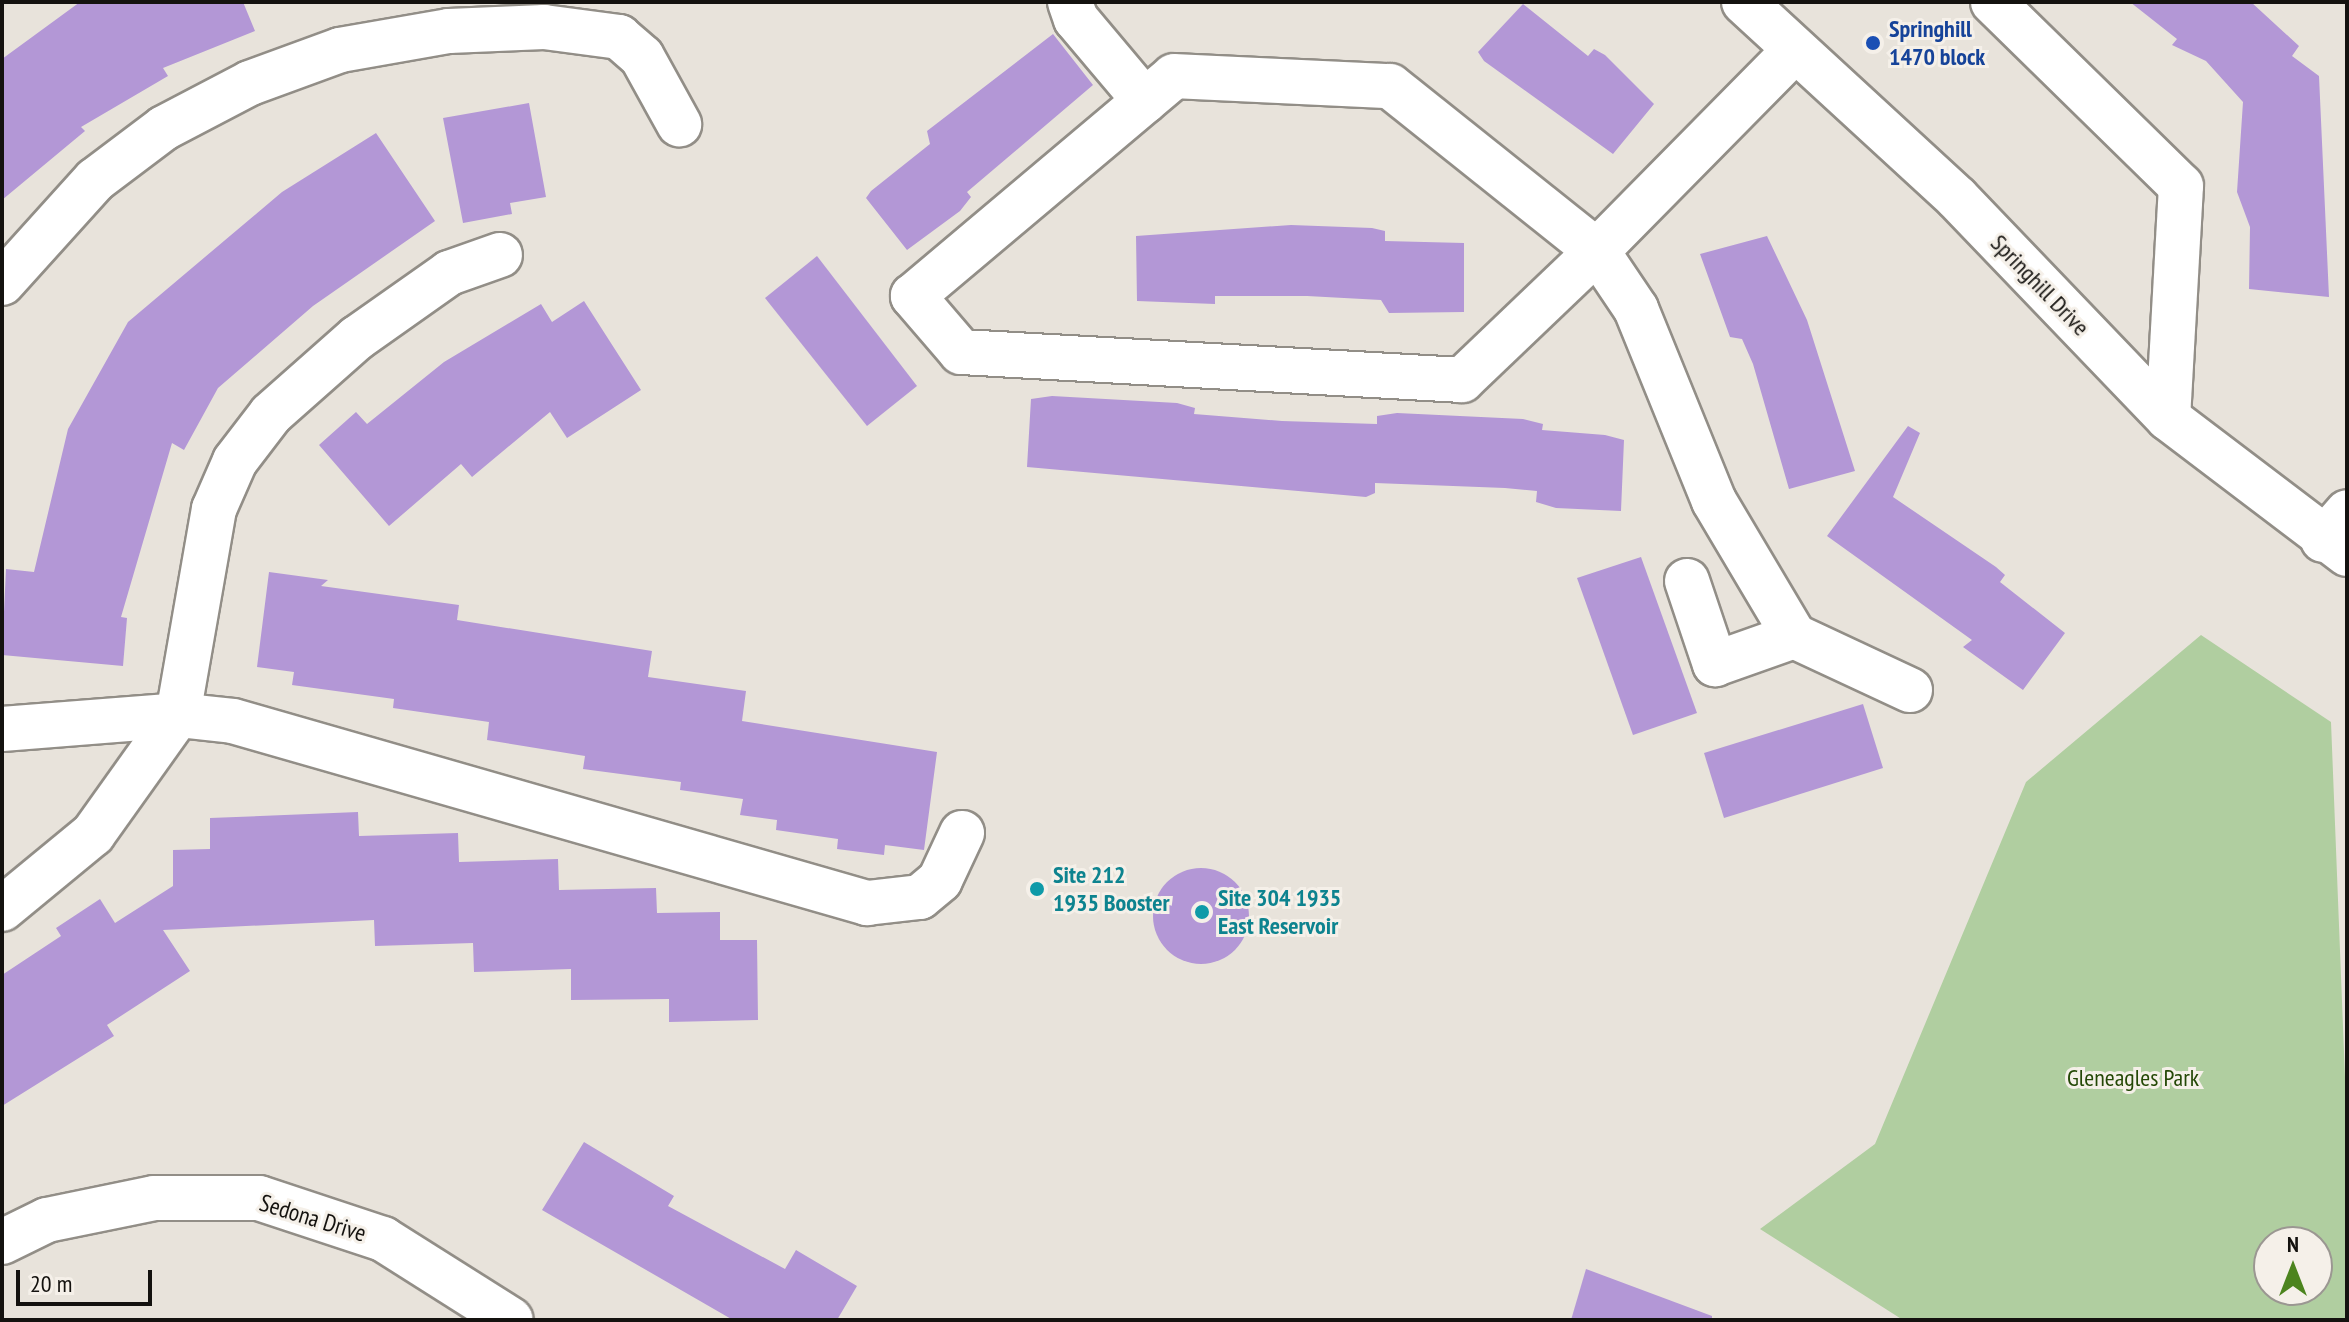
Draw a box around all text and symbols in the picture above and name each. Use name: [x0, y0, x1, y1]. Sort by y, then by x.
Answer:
place label: Springhill 1470 block: [1889, 15, 1985, 71]
marker: Springhill 1470 block: [1864, 34, 1882, 52]
street label: Springhill Drive: [1985, 229, 2095, 341]
place label: Site 212 1935 Booster: [1053, 861, 1170, 917]
marker: Site 212 1935 Booster: [1028, 880, 1046, 898]
place label: Site 304 1935 East Reservoir: [1218, 884, 1341, 940]
marker: Site 304 1935 East Reservoir: [1193, 903, 1211, 921]
park label: Gleneagles Park: [2067, 1064, 2199, 1092]
street label: Sedona Drive: [256, 1188, 370, 1248]
north arrow: [2253, 1226, 2333, 1306]
text: N: [2287, 1230, 2299, 1258]
scale bar: [20, 1254, 156, 1304]
text: 20 m: [30, 1268, 72, 1299]

